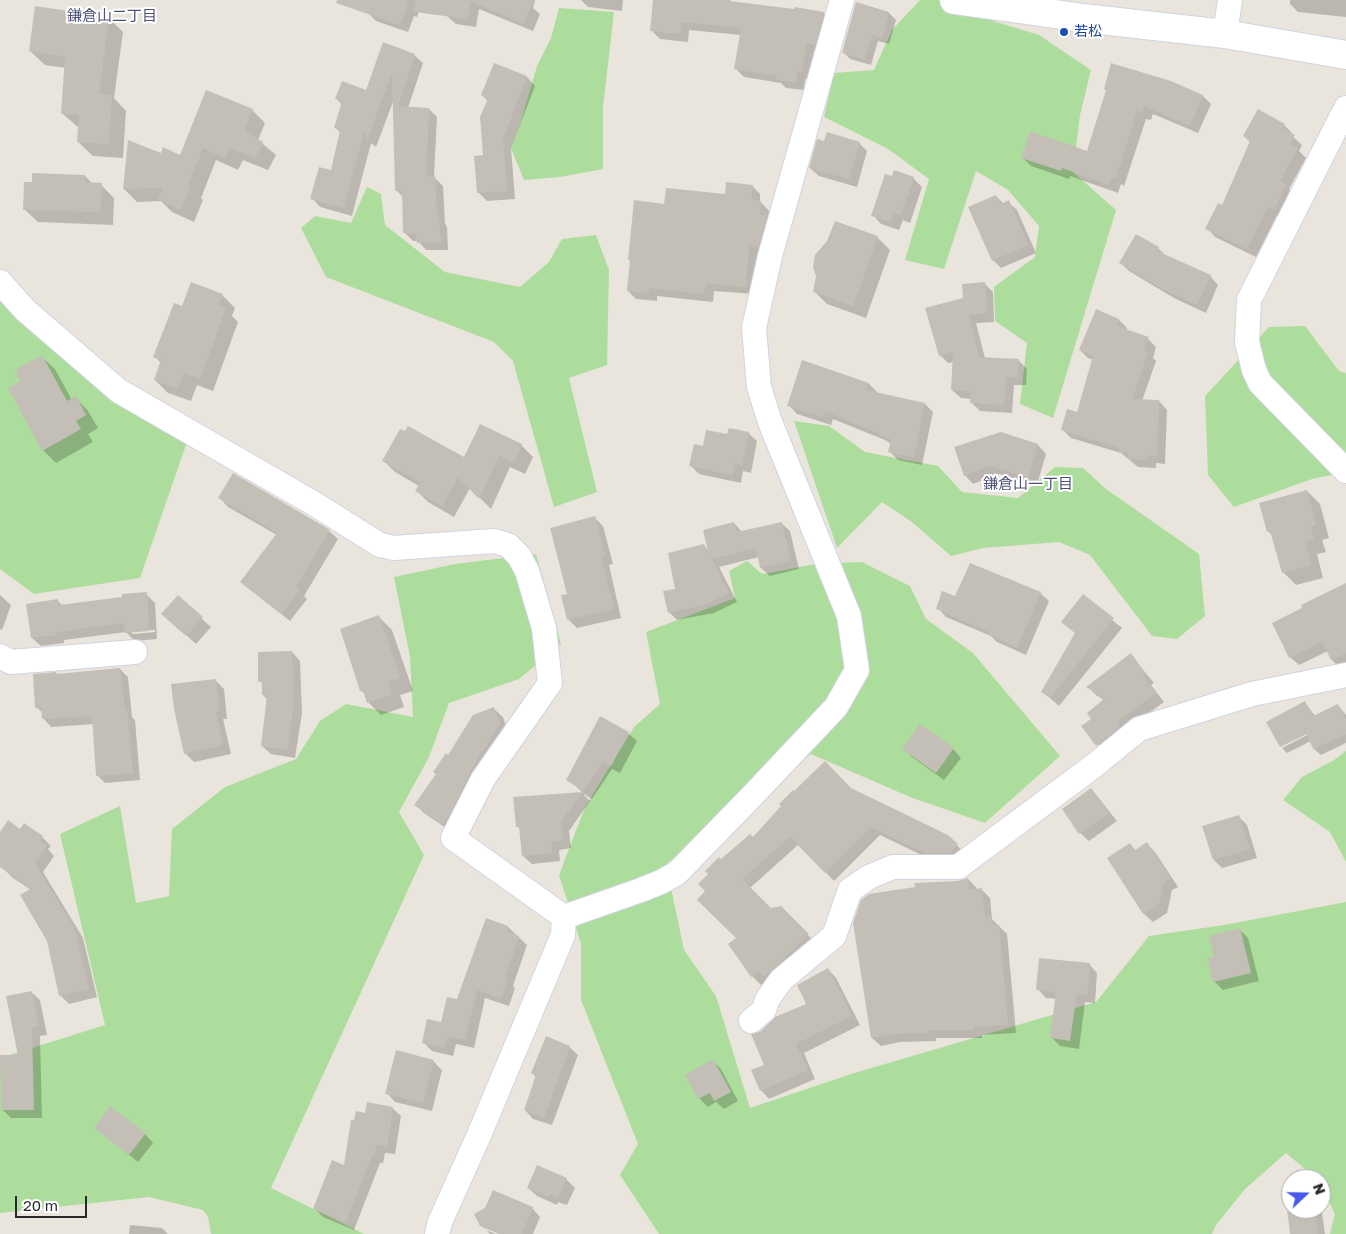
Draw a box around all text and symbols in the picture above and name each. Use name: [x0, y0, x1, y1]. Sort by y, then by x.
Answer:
district label: 鎌倉山二丁目: [67, 7, 157, 25]
place label: 若松: [1074, 24, 1102, 40]
marker: 若松: [1058, 26, 1070, 38]
district label: 鎌倉山一丁目: [983, 475, 1073, 493]
north arrow: [1281, 1169, 1331, 1219]
text: N: [1310, 1181, 1329, 1197]
scale bar: [18, 1186, 90, 1218]
text: 20 m: [23, 1196, 58, 1214]

